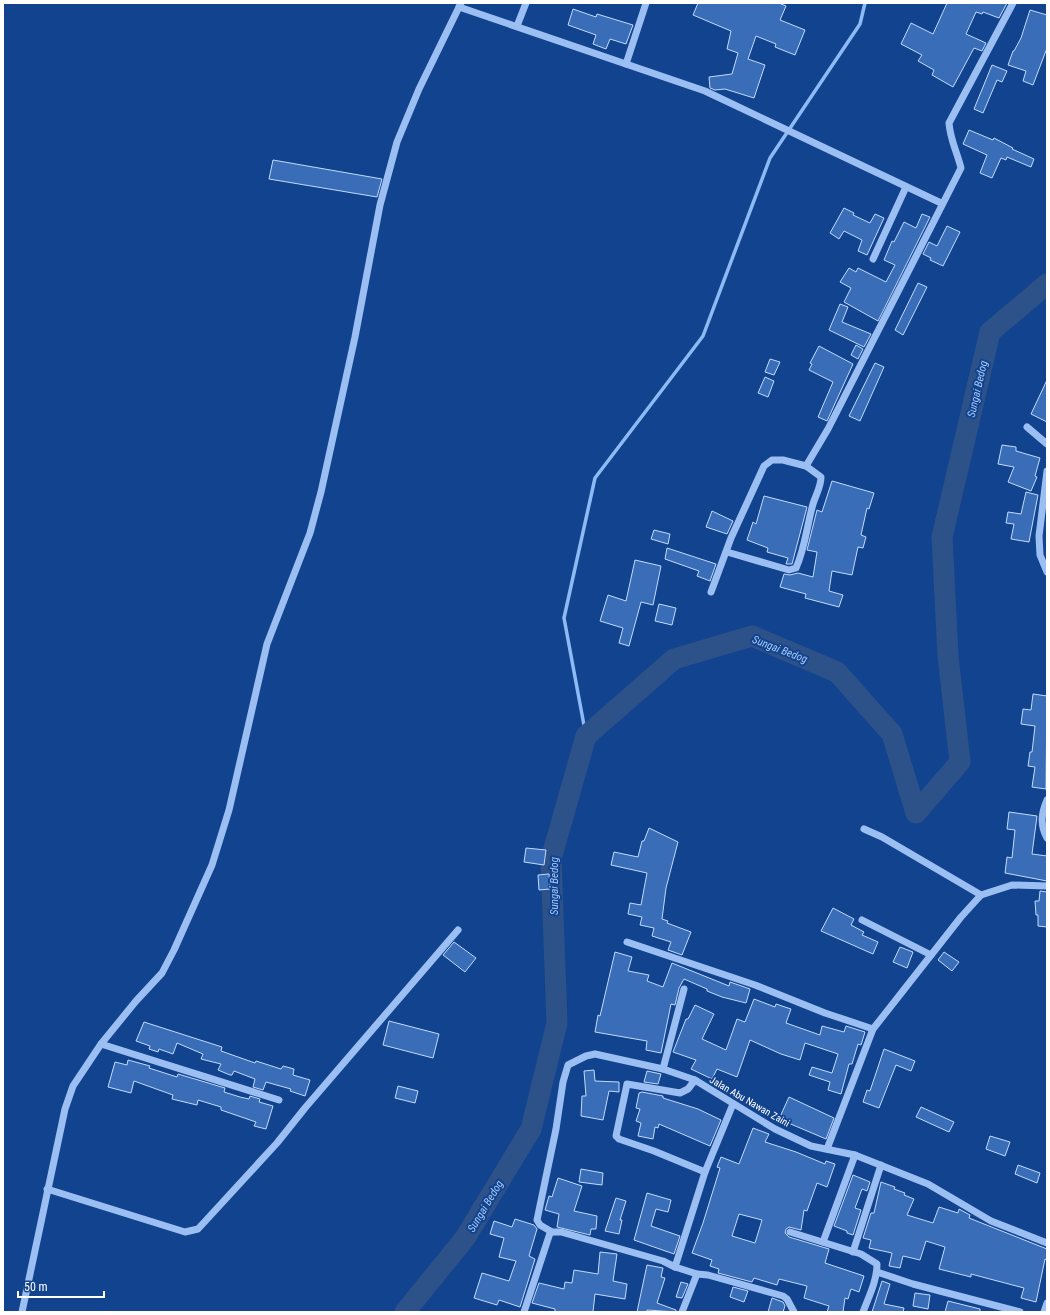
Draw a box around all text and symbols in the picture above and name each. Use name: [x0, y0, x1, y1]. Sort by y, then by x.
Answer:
water label: Sungai Bedog: [965, 359, 991, 419]
water label: Sungai Bedog: [750, 633, 810, 666]
water label: Sungai Bedog: [548, 856, 561, 915]
street label: Jalan Abu Nawan Zaini: [708, 1074, 792, 1129]
water label: Sungai Bedog: [465, 1177, 506, 1234]
scale bar: [18, 1273, 104, 1299]
text: 50 m: [24, 1280, 48, 1294]

